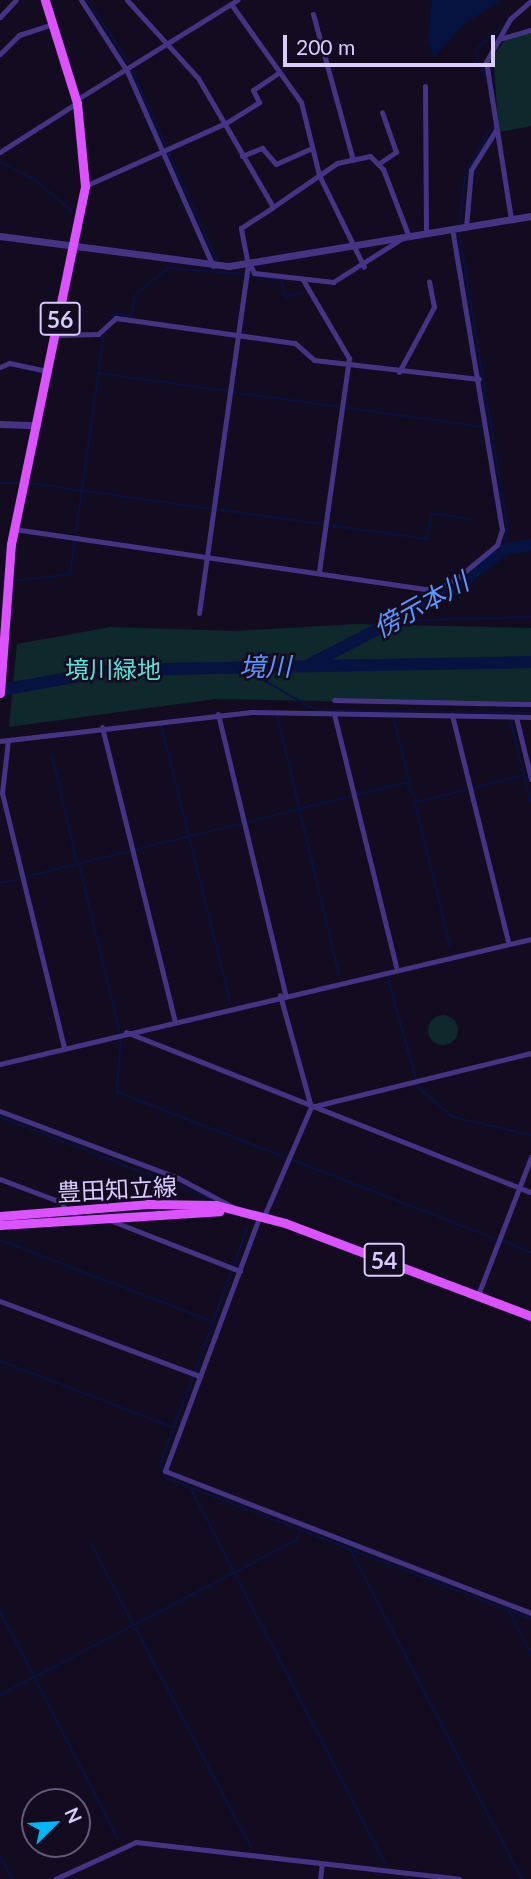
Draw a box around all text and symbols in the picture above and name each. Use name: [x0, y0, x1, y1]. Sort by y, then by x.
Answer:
scale bar: [286, 21, 498, 65]
text: 200 m: [296, 34, 355, 59]
road number: 56: [39, 300, 81, 338]
water label: 傍示本川: [368, 566, 474, 644]
water label: 境川: [239, 651, 291, 683]
park label: 境川緑地: [65, 655, 161, 683]
street label: 豊田知立線: [56, 1171, 178, 1207]
road number: 54: [363, 1240, 405, 1280]
north arrow: [21, 1788, 91, 1858]
text: N: [60, 1804, 87, 1826]

